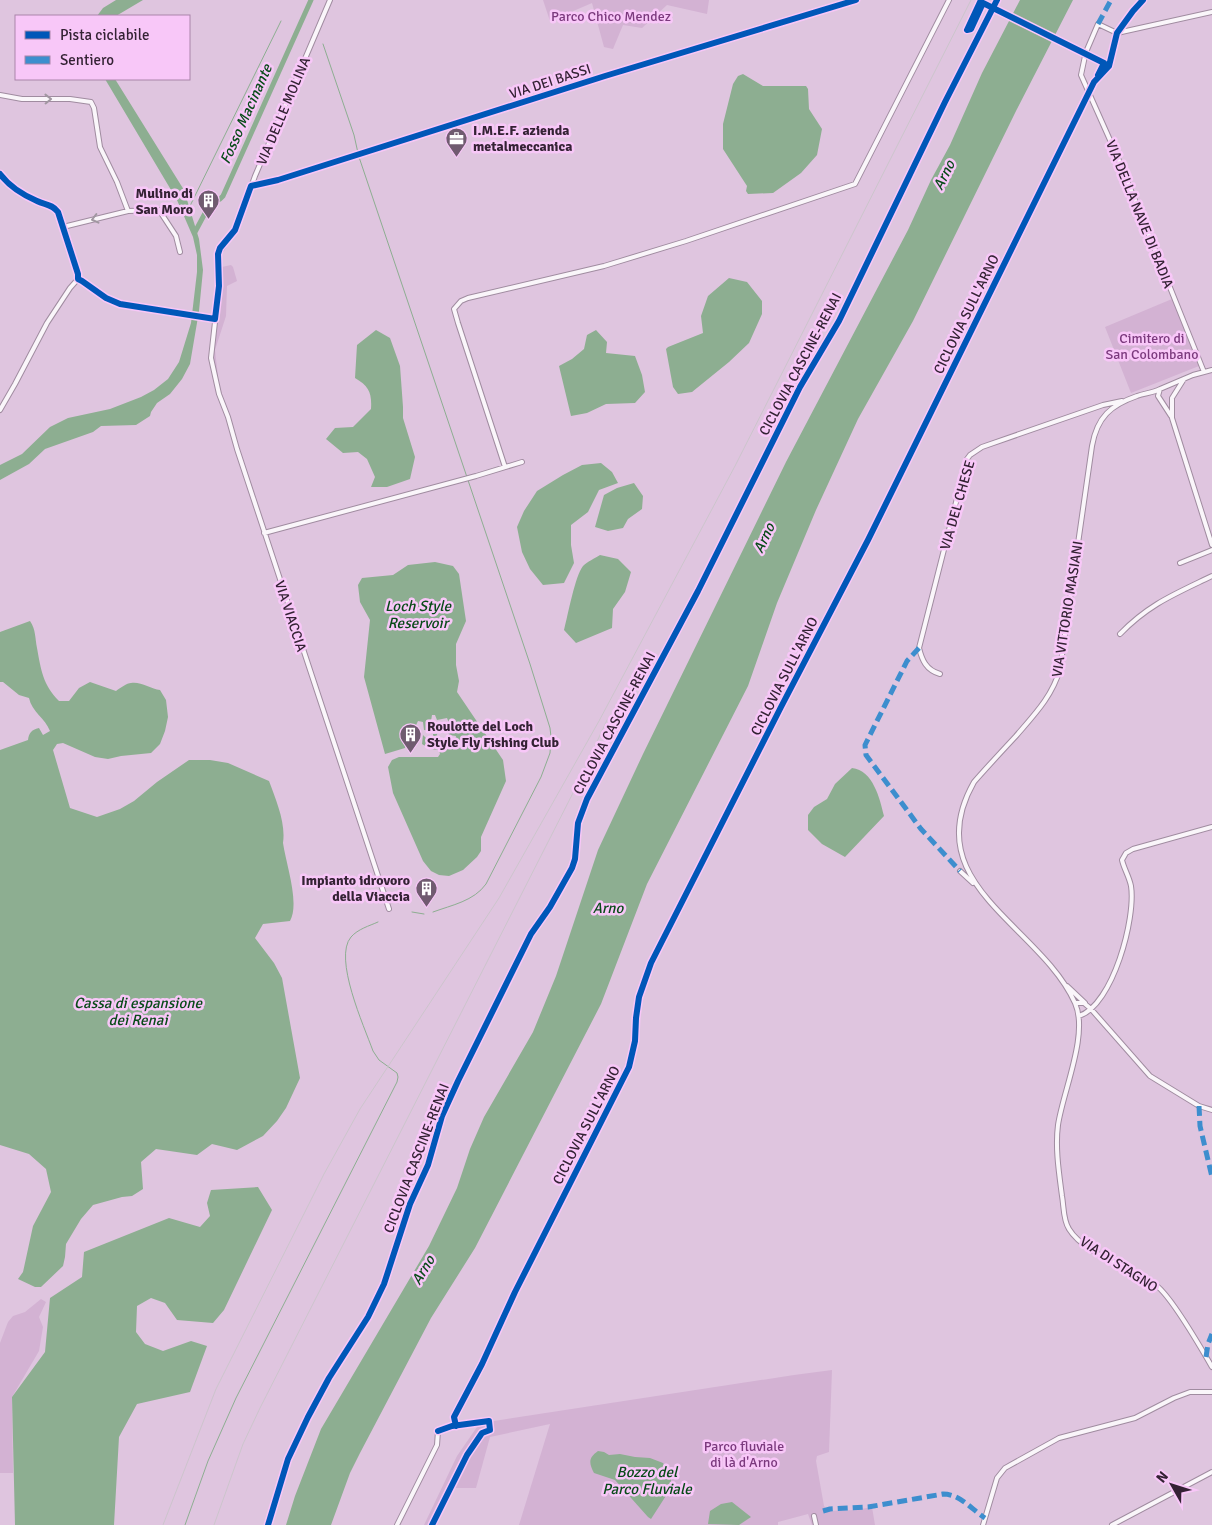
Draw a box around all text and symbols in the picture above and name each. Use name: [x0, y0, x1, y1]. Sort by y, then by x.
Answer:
park label: Parco Chico Mendez: [551, 8, 671, 25]
legend: [15, 15, 190, 80]
text: Pista ciclabile: [60, 26, 149, 44]
text: Sentiero: [60, 51, 114, 69]
street label: VIA DELLE MOLINA: [253, 54, 314, 168]
water label: Fosso Macinante: [216, 60, 277, 167]
street label: VIA DEI BASSI: [507, 60, 593, 103]
one-way arrow: [45, 94, 53, 104]
place label: I.M.E.F. azienda metalmeccanica: [473, 122, 572, 155]
office icon: I.M.E.F. azienda metalmeccanica: [445, 126, 469, 157]
street label: VIA DELLA NAVE DI BADIA: [1102, 138, 1177, 291]
water label: Arno: [929, 156, 959, 193]
place label: Mulino di San Moro: [136, 185, 193, 218]
building icon: Mulino di San Moro: [197, 189, 221, 220]
one-way arrow: [91, 213, 100, 224]
street label: CICLOVIA SULL'ARNO: [930, 252, 1003, 377]
street label: CICLOVIA CASCINE-RENAI: [756, 290, 845, 438]
park label: Cimitero di San Colombano: [1105, 330, 1199, 363]
street label: VIA DEL CHESE: [937, 458, 978, 552]
water label: Arno: [749, 519, 779, 556]
street label: VIA VITTORIO MASIANI: [1048, 540, 1087, 678]
street label: VIA VIACCIA: [271, 578, 310, 654]
water label: Loch Style Reservoir: [385, 597, 453, 632]
street label: CICLOVIA SULL'ARNO: [747, 614, 822, 738]
street label: CICLOVIA CASCINE-RENAI: [570, 649, 659, 797]
place label: Roulotte del Loch Style Fly Fishing Club: [427, 718, 559, 751]
building icon: Roulotte del Loch Style Fly Fishing Club: [399, 722, 423, 753]
place label: Impianto idrovoro della Viaccia: [301, 872, 410, 905]
building icon: Impianto idrovoro della Viaccia: [414, 876, 438, 907]
water label: Arno: [593, 899, 625, 917]
water label: Cassa di espansione dei Renai: [74, 994, 203, 1029]
street label: CICLOVIA SULL'ARNO: [549, 1063, 624, 1187]
street label: CICLOVIA CASCINE-RENAI: [380, 1081, 453, 1235]
street label: VIA DI STAGNO: [1077, 1233, 1161, 1296]
water label: Arno: [407, 1251, 439, 1288]
park label: Parco fluviale di là d'Arno: [704, 1438, 784, 1471]
north arrow: [1147, 1460, 1197, 1510]
water label: Bozzo del Parco Fluviale: [602, 1463, 693, 1498]
text: N: [1153, 1468, 1172, 1486]

